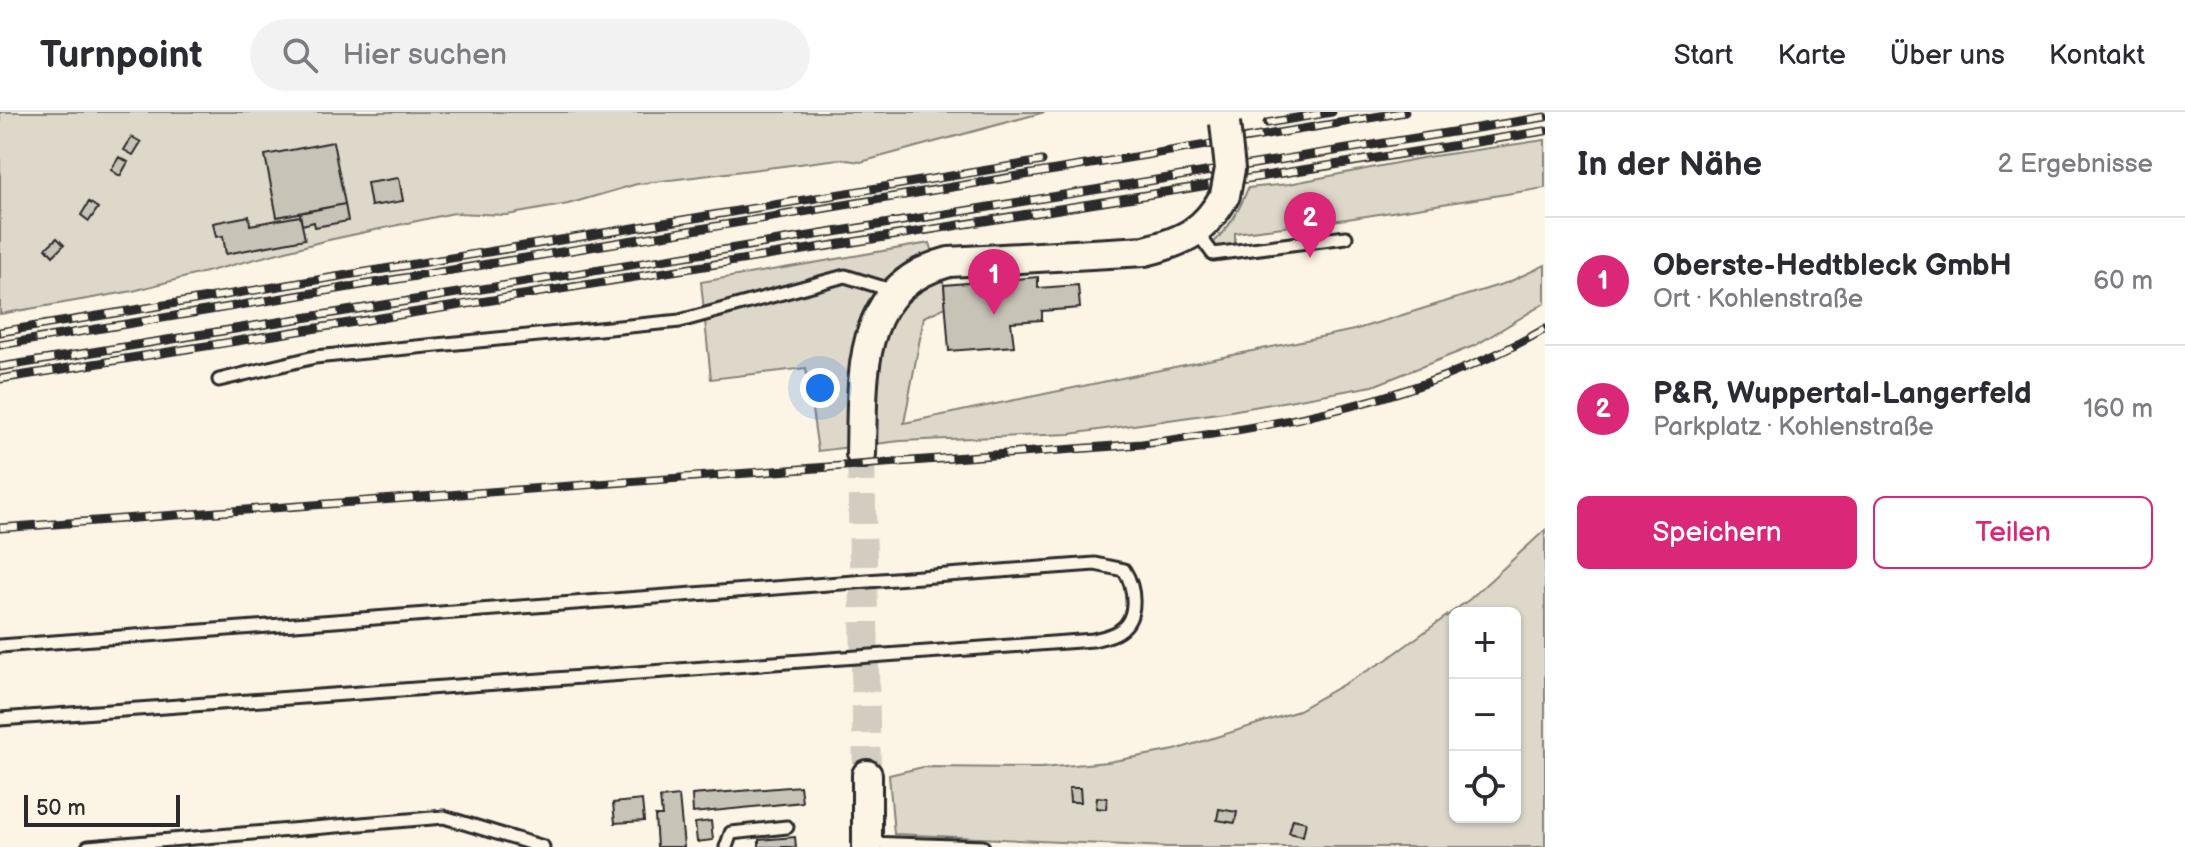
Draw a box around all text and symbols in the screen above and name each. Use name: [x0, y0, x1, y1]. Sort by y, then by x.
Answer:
search box: [250, 19, 810, 91]
text: Turnpoint: [40, 33, 202, 78]
icon: search: [278, 33, 322, 77]
text: Hier suchen: [342, 37, 507, 73]
text: Start: [1674, 39, 1733, 72]
text: Karte: [1777, 39, 1846, 72]
text: Über uns: [1890, 39, 2005, 72]
text: Kontakt: [2049, 39, 2145, 72]
text: In der Nähe: [1577, 144, 1762, 185]
text: 2 Ergebnisse: [1998, 149, 2153, 180]
pin: 2: [1284, 192, 1336, 258]
text: Oberste-Hedtbleck GmbH: [1653, 248, 2012, 284]
pin: 1: [968, 249, 1020, 315]
text: 1: [1598, 266, 1608, 297]
text: 60 m: [2093, 266, 2153, 297]
text: Ort · Kohlenstraße: [1653, 284, 1863, 315]
your location: [800, 368, 840, 408]
text: P&R, Wuppertal-Langerfeld: [1653, 376, 2032, 412]
text: 2: [1595, 394, 1611, 425]
text: 160 m: [2083, 394, 2153, 425]
text: Parkplatz · Kohlenstraße: [1653, 412, 1934, 443]
button: Speichern: [1577, 496, 1857, 569]
button: Teilen: [1873, 496, 2153, 569]
map controls: [1449, 607, 1521, 823]
button: +: [1449, 607, 1521, 679]
button: −: [1449, 679, 1521, 751]
button: locate: [1449, 751, 1521, 823]
scale bar: [24, 791, 180, 827]
text: 50 m: [36, 795, 86, 822]

